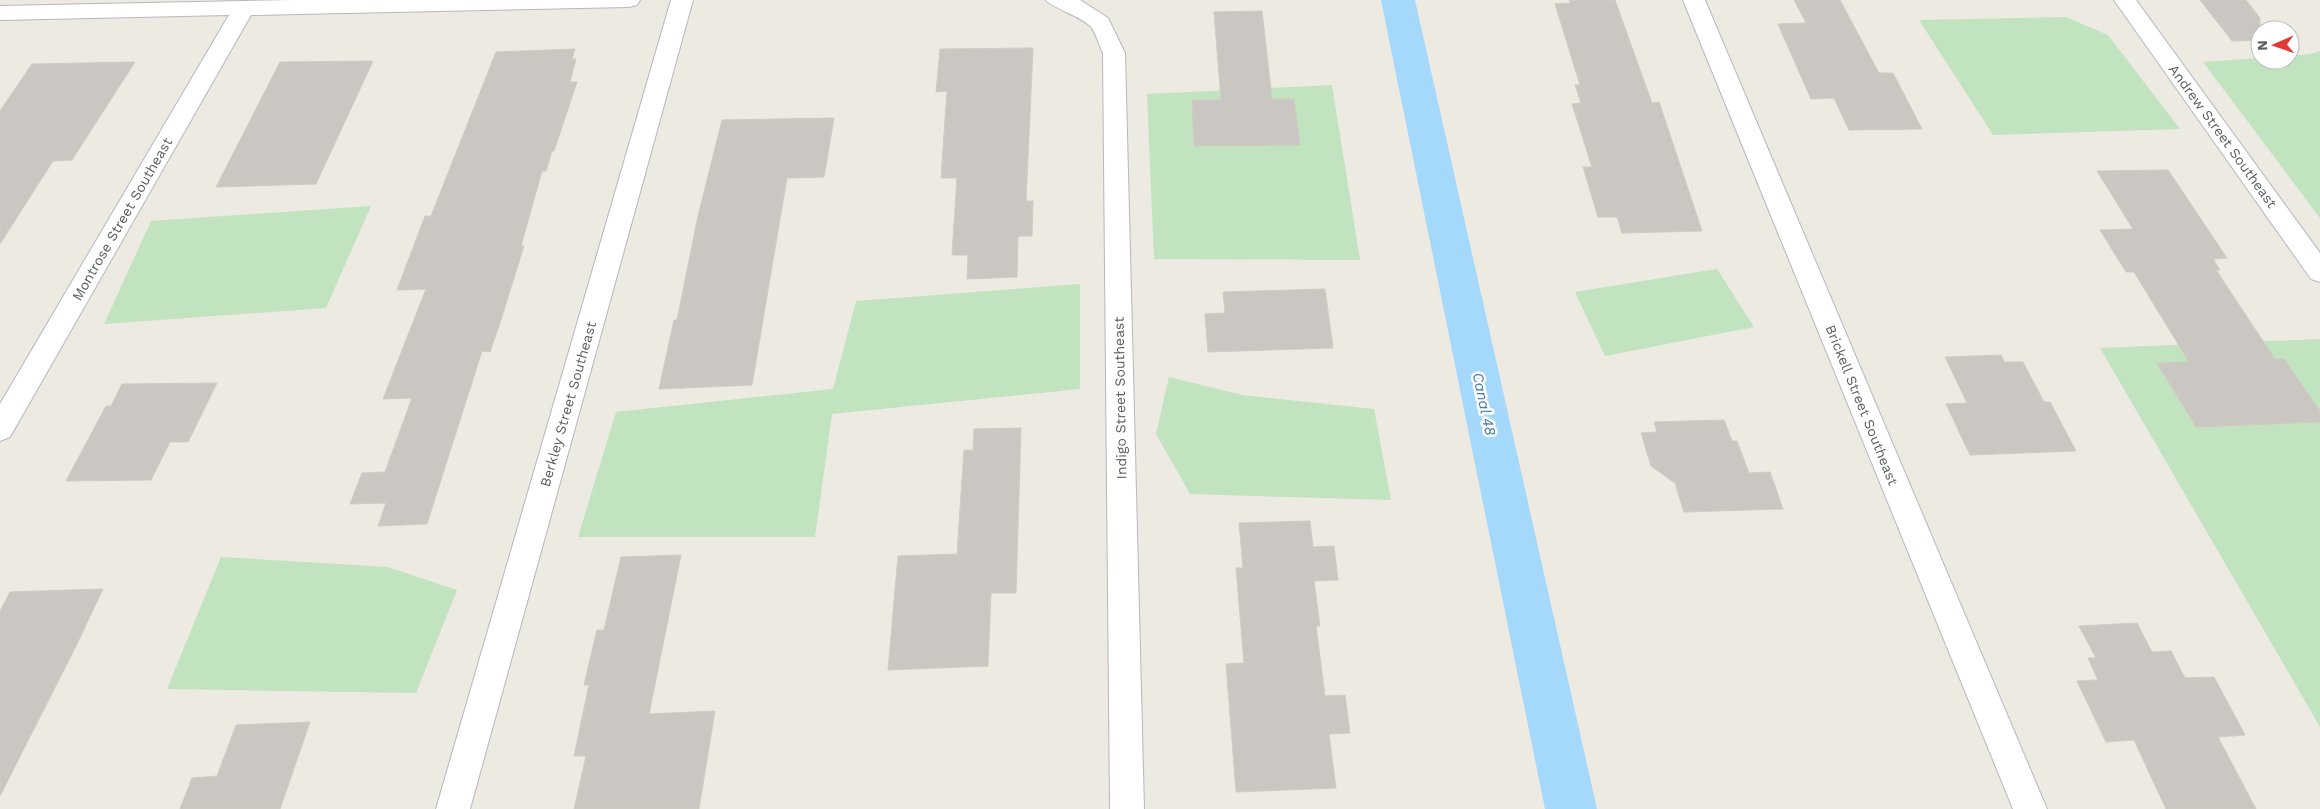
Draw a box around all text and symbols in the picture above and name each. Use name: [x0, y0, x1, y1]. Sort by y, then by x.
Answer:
north arrow: [2250, 20, 2300, 70]
text: N: [2254, 40, 2270, 51]
street label: Andrew Street Southeast: [2166, 61, 2280, 211]
street label: Montrose Street Southeast: [69, 135, 175, 303]
street label: Indigo Street Southeast: [1111, 316, 1129, 479]
street label: Berkley Street Southeast: [537, 319, 599, 489]
street label: Brickell Street Southeast: [1822, 322, 1902, 488]
water label: Canal 48: [1469, 371, 1499, 437]

